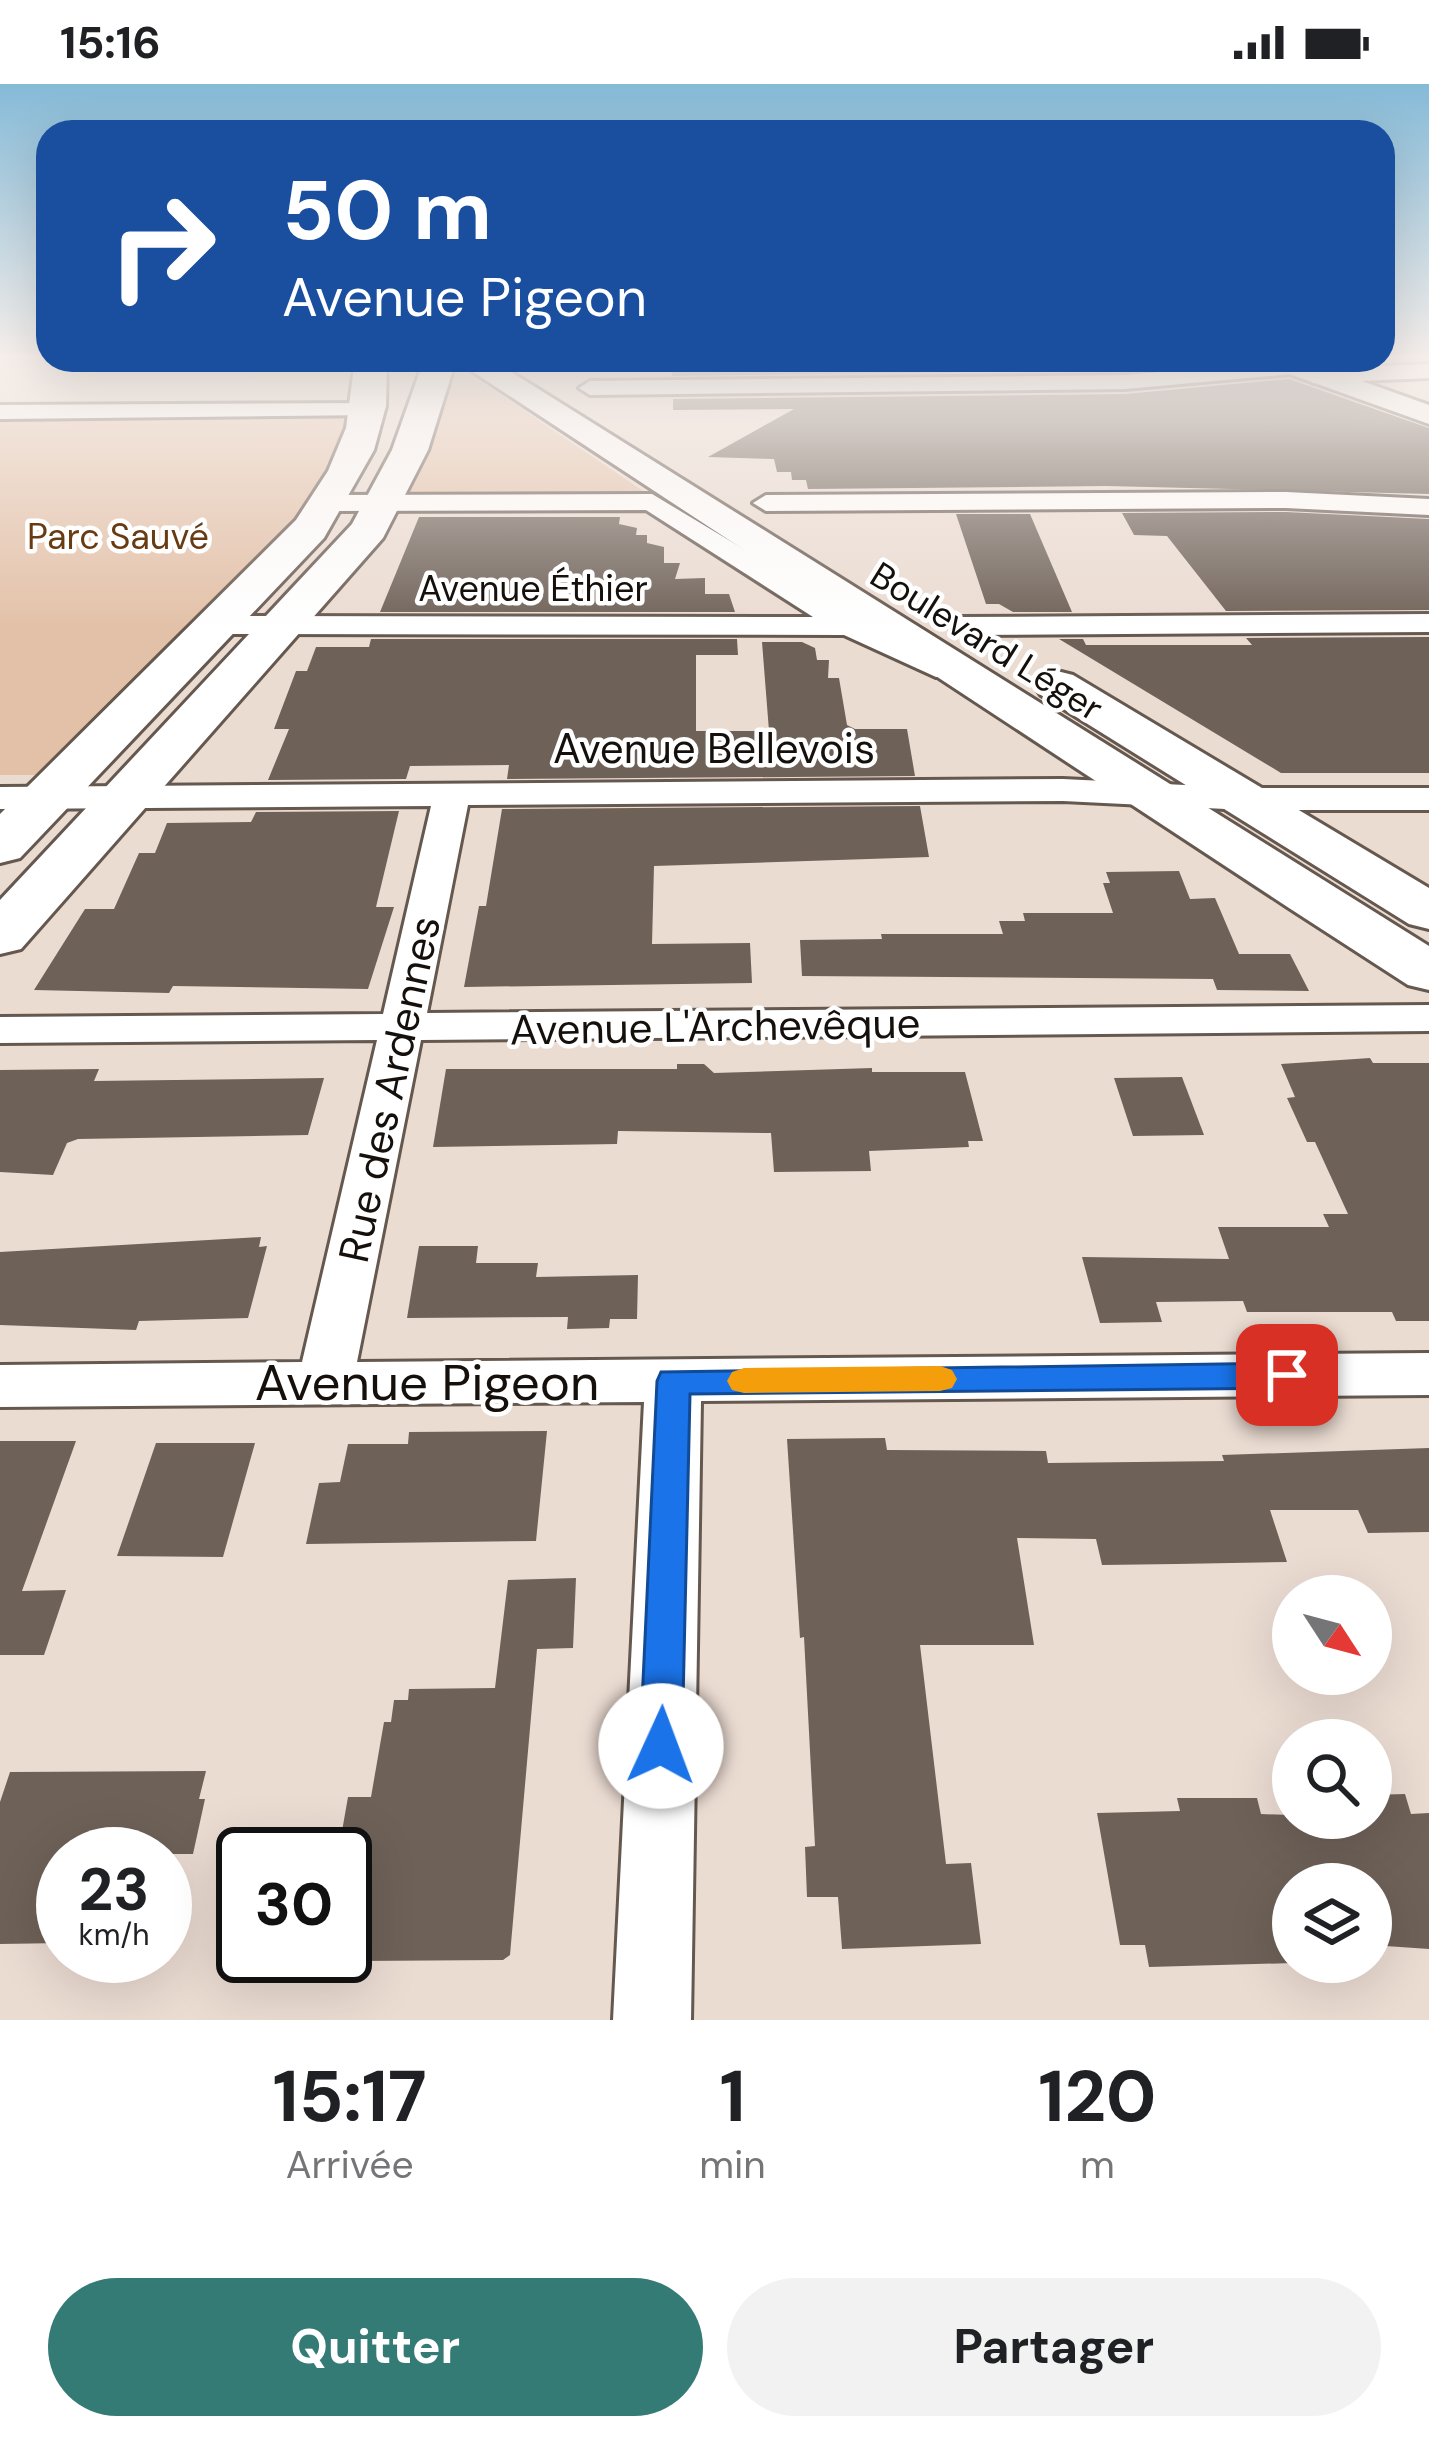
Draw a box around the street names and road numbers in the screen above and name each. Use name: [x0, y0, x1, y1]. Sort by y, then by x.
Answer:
street label: Boulevard Léger: [862, 551, 1112, 732]
street label: Avenue Éthier: [418, 565, 648, 612]
street label: Avenue Bellevois: [553, 721, 875, 776]
street label: Rue des Ardennes: [326, 911, 453, 1267]
street label: Avenue L'Archevêque: [509, 995, 921, 1058]
street label: Avenue Pigeon: [255, 1349, 599, 1416]

